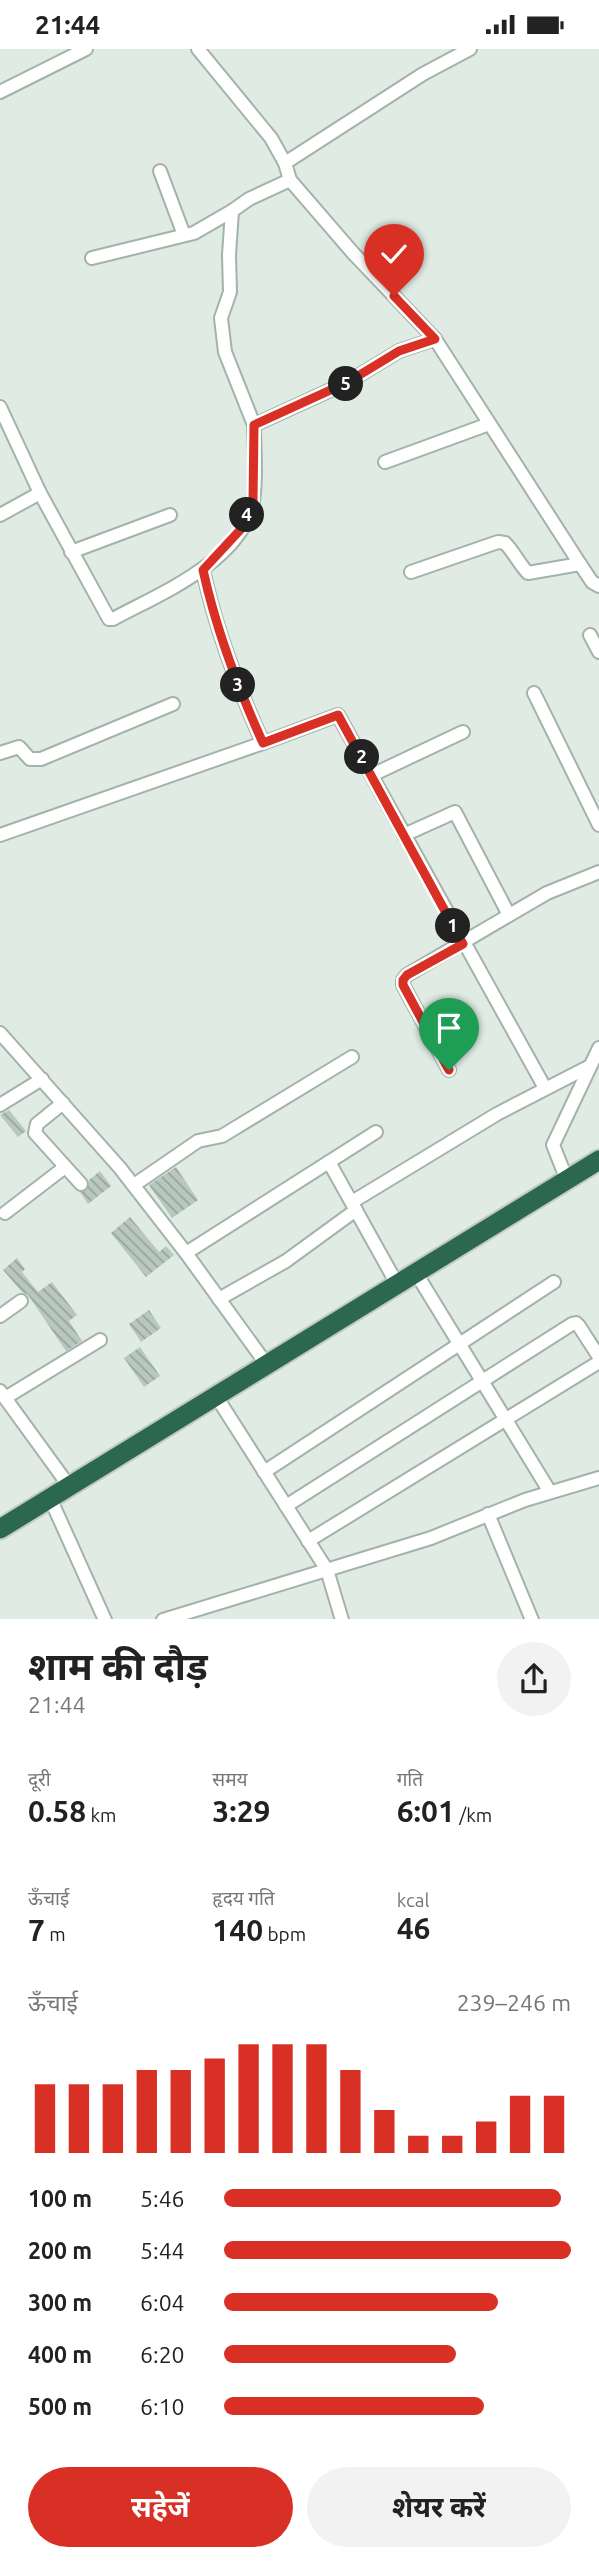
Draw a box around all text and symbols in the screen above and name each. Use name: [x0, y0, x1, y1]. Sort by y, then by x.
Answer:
text: 21:44: [35, 10, 100, 39]
pin: [364, 224, 424, 296]
icon: check: [375, 235, 413, 273]
pin: 5: [328, 367, 364, 401]
text: 5: [340, 372, 351, 394]
pin: 4: [230, 497, 264, 533]
text: 4: [241, 503, 252, 525]
pin: 3: [220, 667, 256, 703]
text: 3: [232, 673, 243, 695]
pin: 2: [344, 739, 380, 775]
text: 2: [356, 745, 367, 767]
pin: 1: [435, 909, 470, 943]
text: 1: [447, 914, 458, 936]
pin: [419, 998, 479, 1070]
icon: arrive: [430, 1009, 468, 1047]
button: share: [497, 1642, 571, 1716]
text: शाम की दौड़: [28, 1645, 208, 1687]
text: 21:44: [28, 1692, 86, 1717]
text: दूरी: [28, 1768, 51, 1790]
text: समय: [212, 1768, 248, 1790]
text: गति: [397, 1768, 423, 1790]
text: 0.58: [28, 1794, 86, 1828]
text: 3:29: [212, 1794, 270, 1828]
text: 6:01: [397, 1794, 455, 1828]
text: km: [86, 1804, 116, 1826]
text: /km: [455, 1804, 492, 1826]
text: ऊँचाई: [28, 1887, 69, 1909]
text: हृदय गति: [212, 1887, 275, 1909]
text: kcal: [397, 1889, 429, 1911]
text: 46: [397, 1911, 431, 1945]
text: 7: [28, 1913, 45, 1947]
text: 140: [212, 1913, 263, 1947]
text: m: [45, 1923, 66, 1945]
text: bpm: [263, 1923, 306, 1945]
text: ऊँचाई: [28, 1990, 78, 2015]
text: 239–246 m: [457, 1990, 571, 2015]
text: 100 m: [28, 2186, 92, 2211]
text: 5:46: [140, 2186, 185, 2211]
text: 200 m: [28, 2238, 92, 2263]
text: 5:44: [140, 2238, 185, 2263]
text: 300 m: [28, 2290, 92, 2315]
text: 6:04: [140, 2290, 185, 2315]
text: 400 m: [28, 2342, 92, 2367]
text: 6:20: [140, 2342, 185, 2367]
text: 500 m: [28, 2394, 92, 2419]
text: 6:10: [140, 2394, 185, 2419]
button: सहेजें: [28, 2467, 293, 2547]
button: शेयर करें: [307, 2467, 571, 2547]

